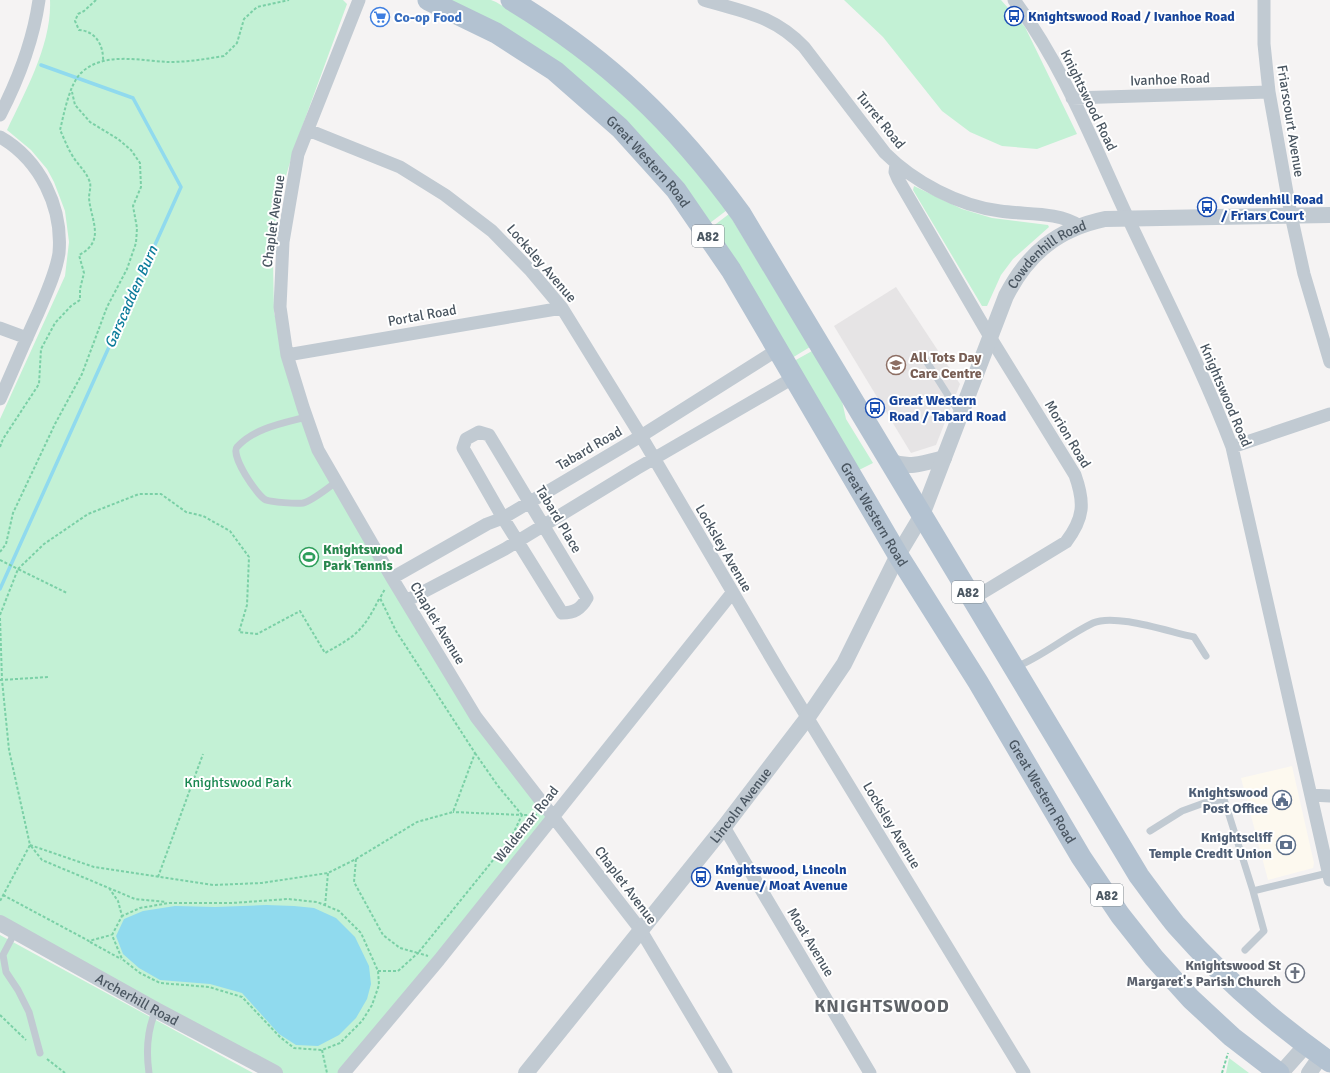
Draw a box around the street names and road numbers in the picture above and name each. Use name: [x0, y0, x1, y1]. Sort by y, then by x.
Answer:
street label: Knightswood Road: [1057, 47, 1120, 154]
street label: Friarscourt Avenue: [1273, 64, 1308, 178]
street label: Ivanhoe Road: [1130, 70, 1210, 89]
street label: Turret Road: [852, 88, 909, 152]
street label: Great Western Road: [603, 112, 694, 211]
street label: Chaplet Avenue: [259, 174, 288, 268]
street label: Cowdenhill Road: [1004, 217, 1088, 292]
street label: Locksley Avenue: [503, 221, 580, 306]
road number: A82: [692, 225, 724, 247]
street label: Portal Road: [386, 301, 458, 330]
street label: Knightswood Road: [1196, 341, 1255, 449]
street label: Morion Road: [1041, 397, 1094, 471]
street label: Tabard Road: [553, 423, 625, 474]
street label: Great Western Road: [837, 459, 911, 570]
street label: Tabard Place: [532, 482, 585, 556]
street label: Locksley Avenue: [692, 501, 755, 595]
street label: Chaplet Avenue: [406, 579, 469, 668]
road number: A82: [952, 581, 984, 603]
street label: Great Western Road: [1005, 736, 1079, 847]
street label: Lincoln Avenue: [706, 764, 775, 847]
street label: Locksley Avenue: [859, 779, 924, 872]
street label: Waldemar Road: [490, 783, 562, 866]
street label: Chaplet Avenue: [591, 843, 660, 928]
road number: A82: [1091, 884, 1123, 906]
street label: Moat Avenue: [783, 905, 838, 980]
street label: Archerhill Road: [92, 970, 181, 1029]

